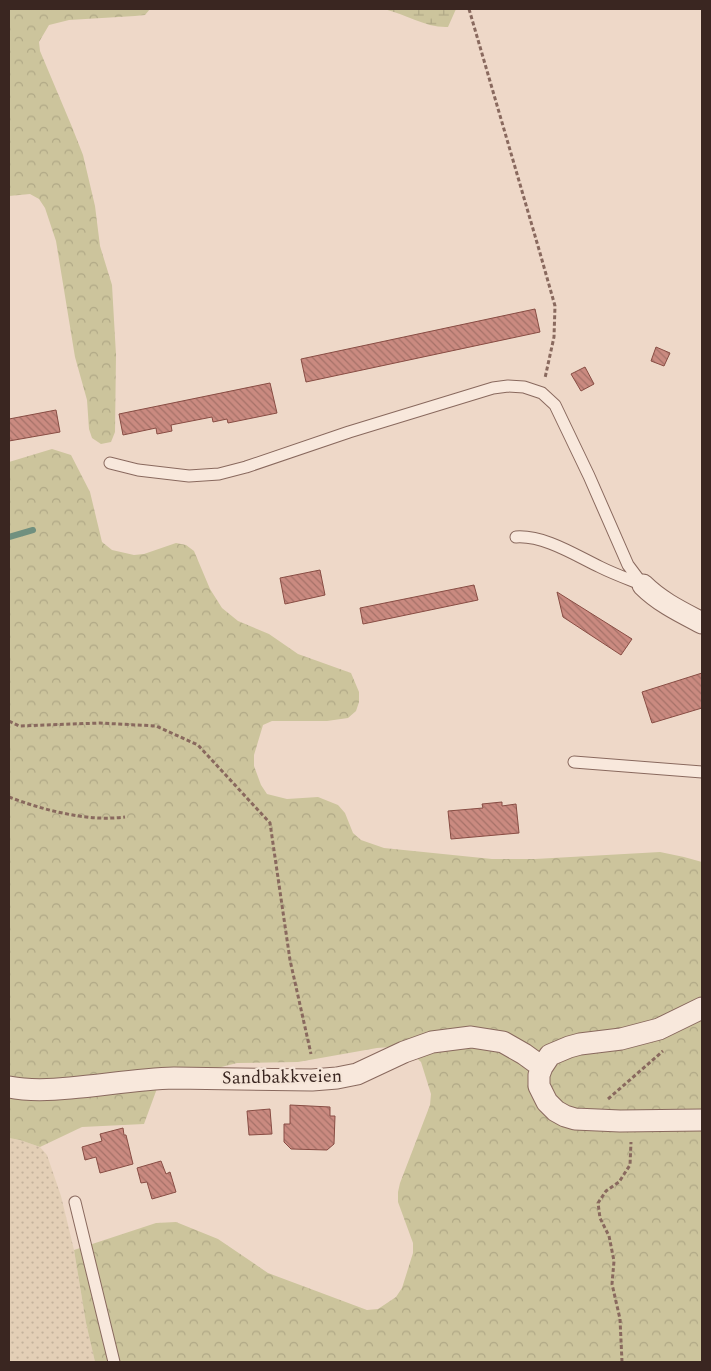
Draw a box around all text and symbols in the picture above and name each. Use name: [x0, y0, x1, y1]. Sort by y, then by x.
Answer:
street label: Sandbakkveien: [222, 1062, 342, 1092]

